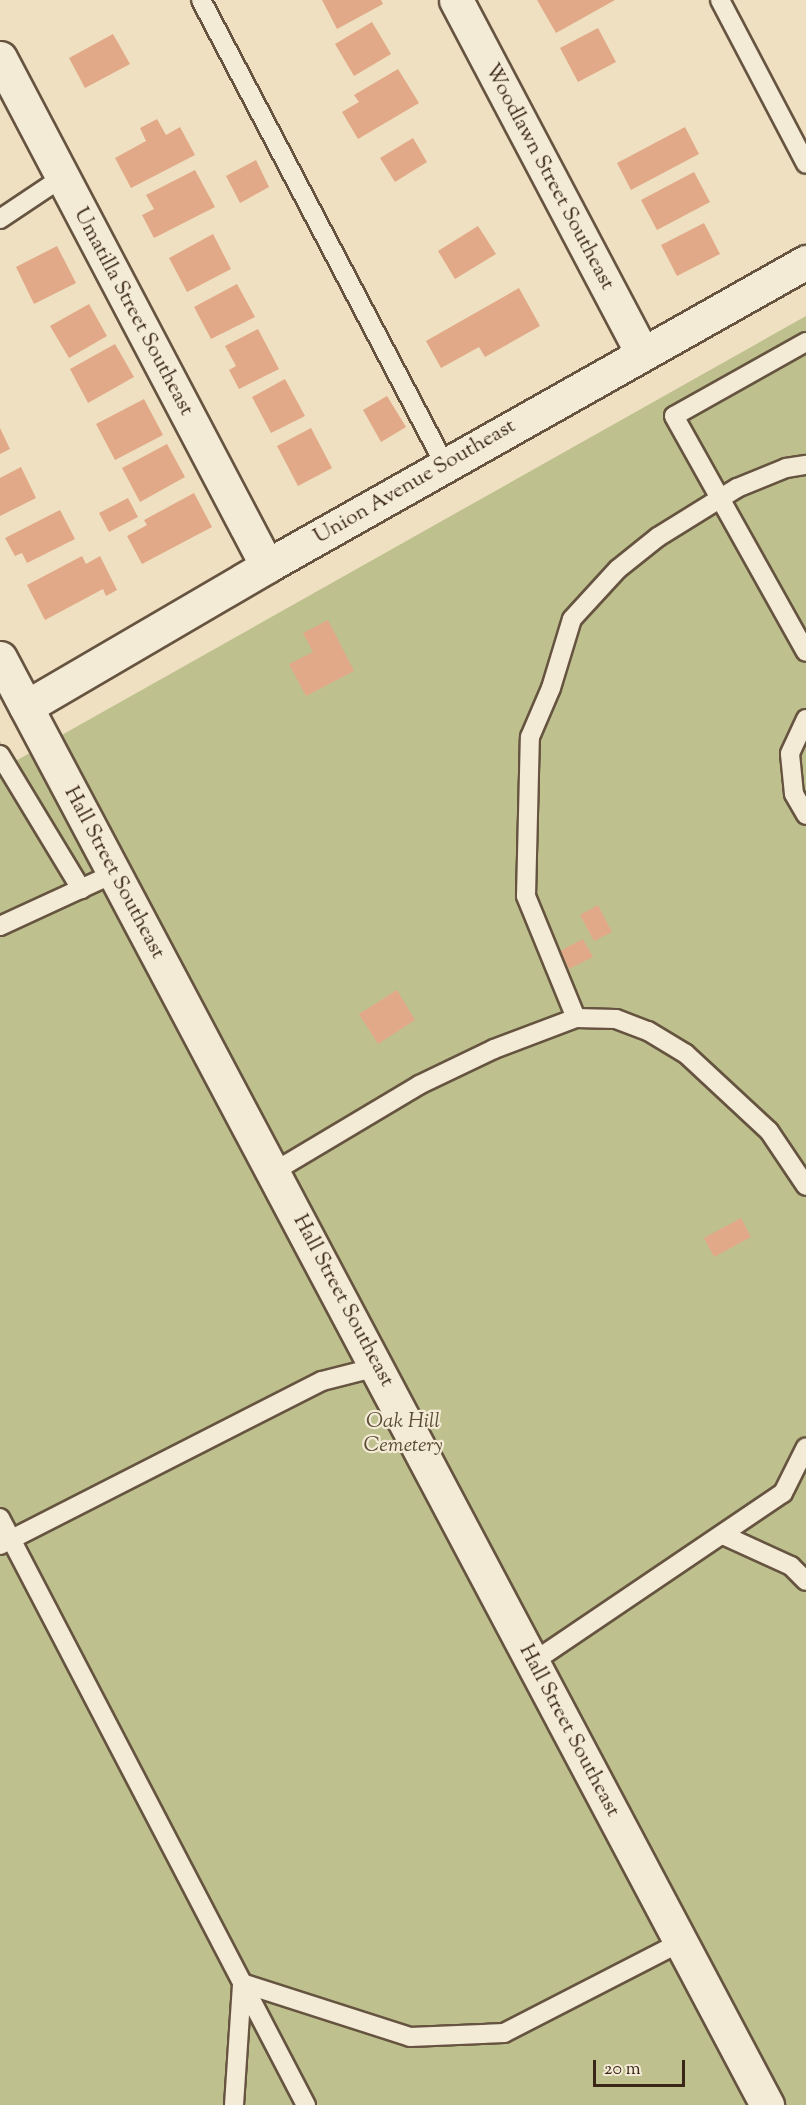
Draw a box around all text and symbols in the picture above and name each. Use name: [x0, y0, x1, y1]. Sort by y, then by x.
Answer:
street label: Woodlawn Street Southeast: [478, 59, 620, 295]
street label: Umatilla Street Southeast: [67, 204, 199, 420]
street label: Union Avenue Southeast: [310, 414, 520, 550]
street label: Hall Street Southeast: [58, 783, 170, 963]
street label: Hall Street Southeast: [287, 1211, 399, 1391]
park label: Oak Hill Cemetery: [364, 1409, 442, 1459]
street label: Hall Street Southeast: [513, 1641, 625, 1821]
scale bar: [596, 2048, 688, 2086]
text: 20 m: [604, 2057, 641, 2083]

